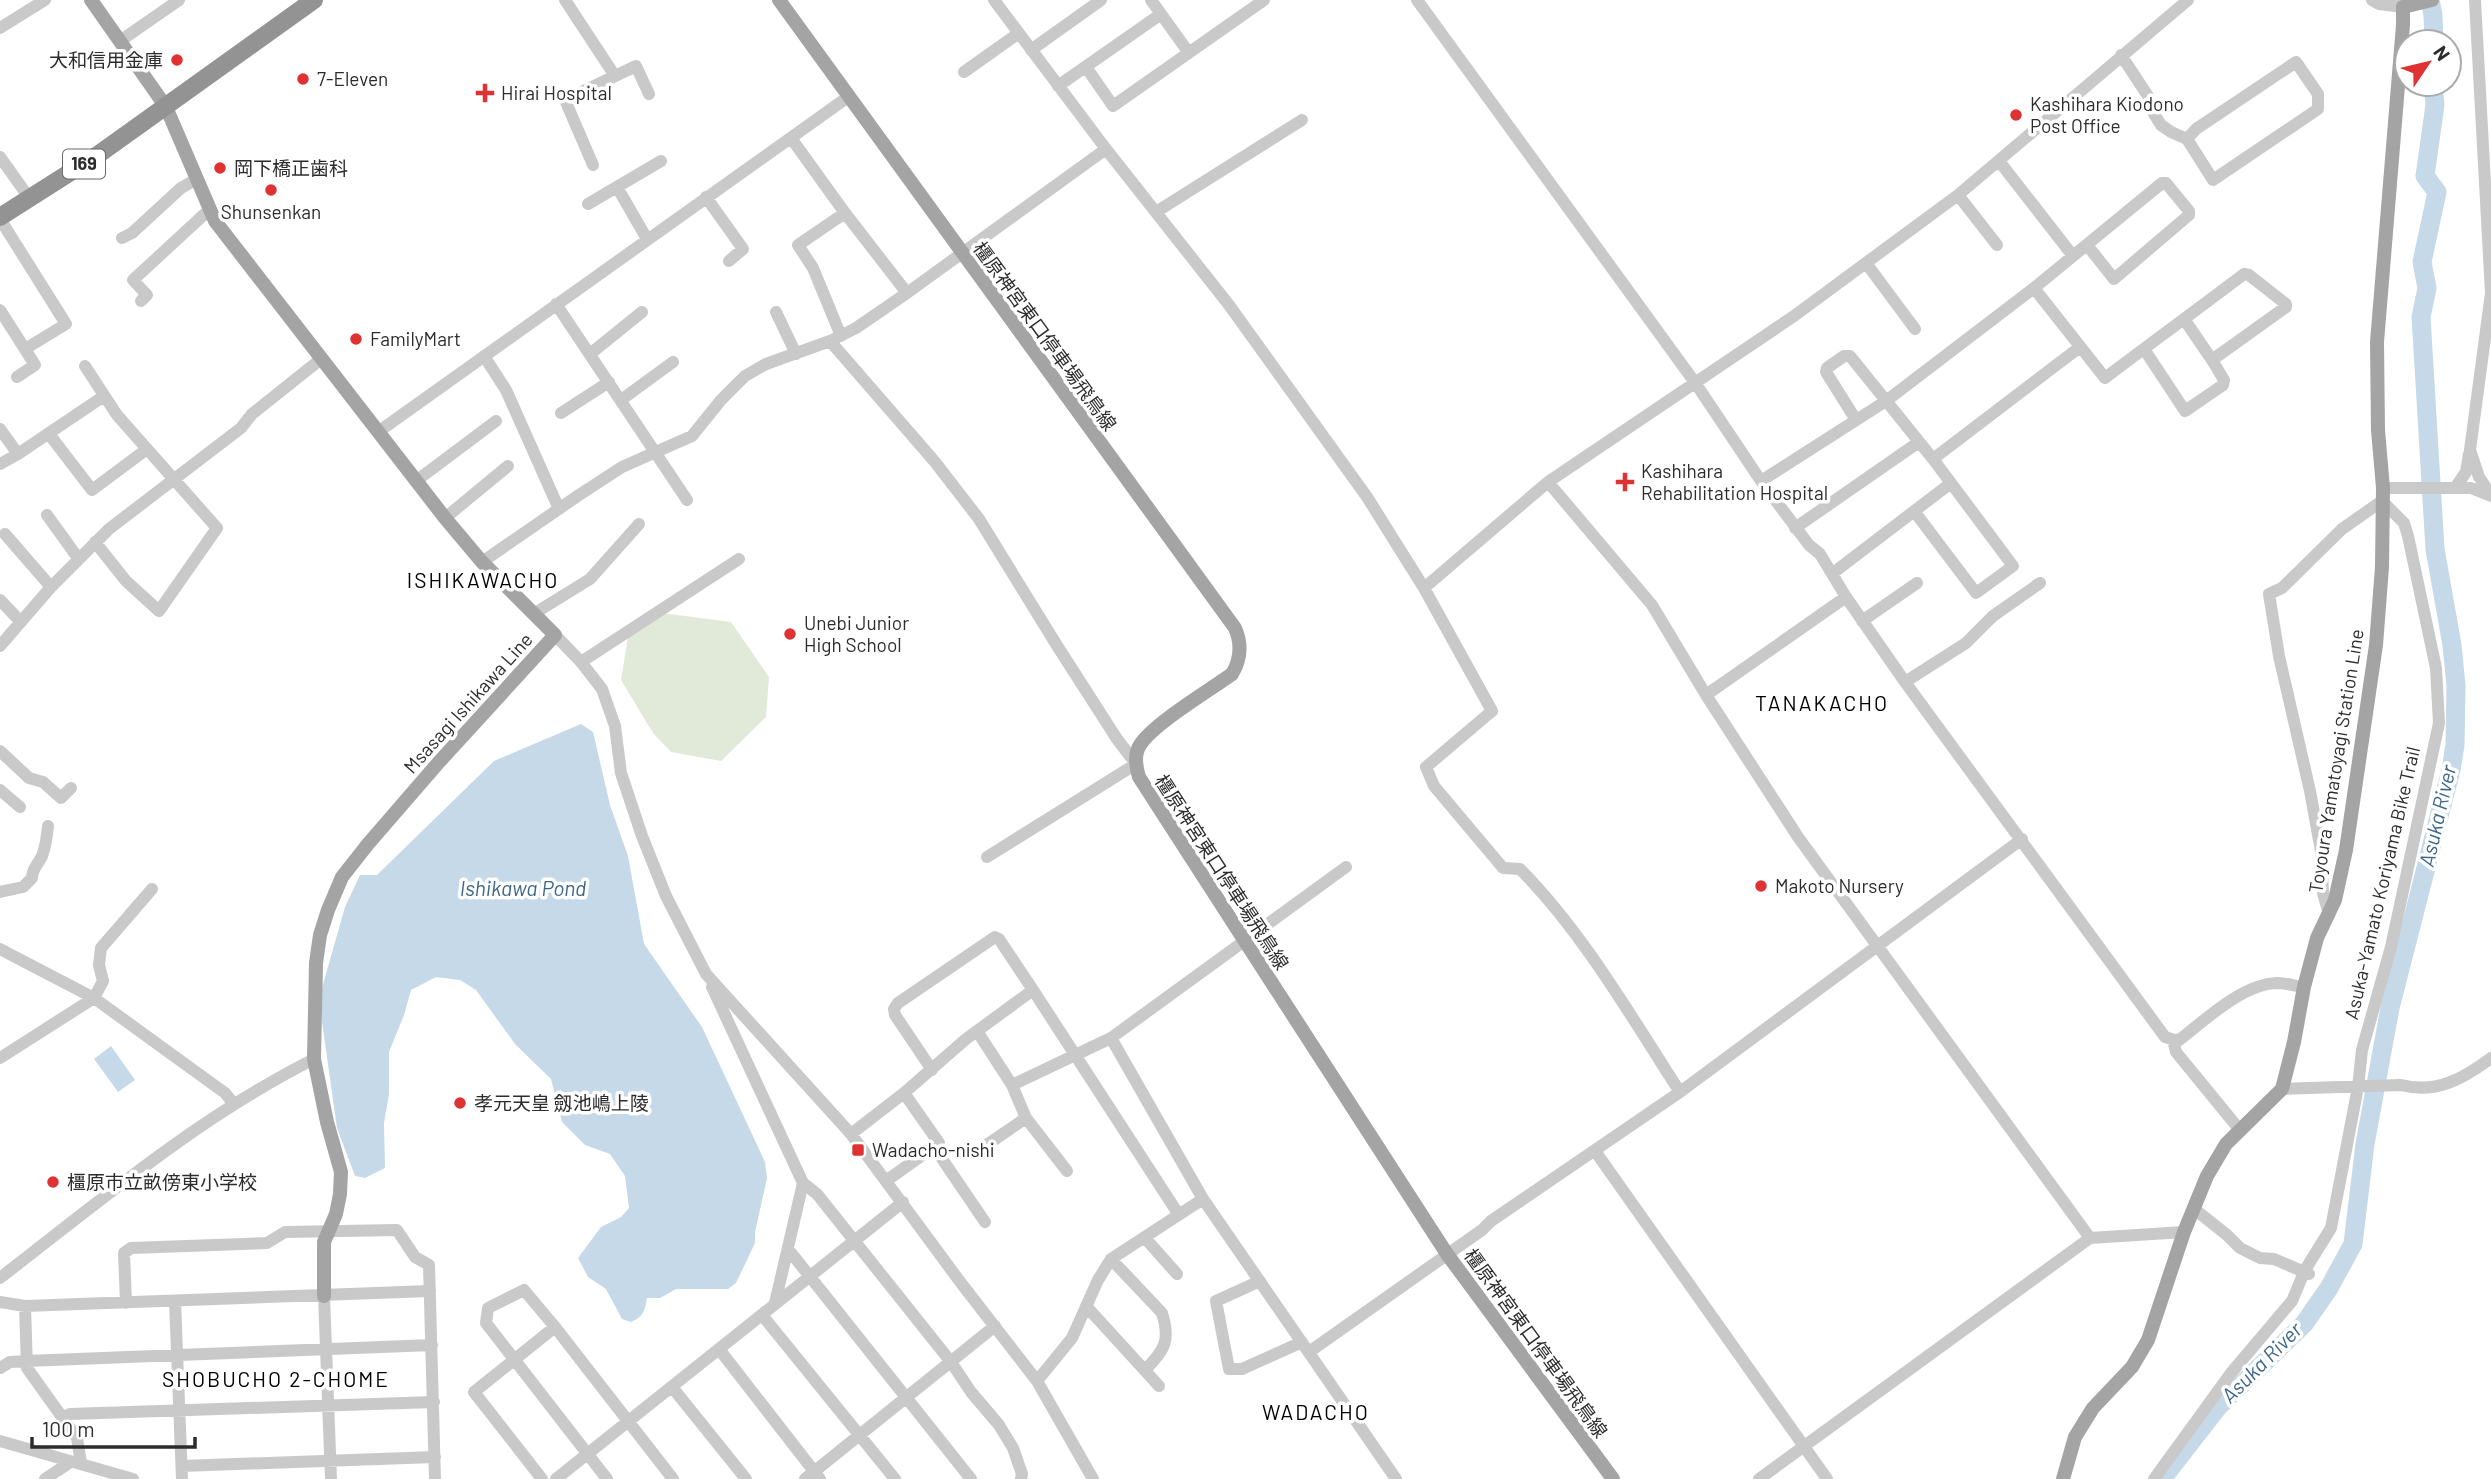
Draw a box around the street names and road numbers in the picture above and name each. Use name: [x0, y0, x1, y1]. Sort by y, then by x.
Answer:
road number: 169: [63, 149, 105, 178]
street label: 橿原神宮東口停車場飛鳥線: [969, 237, 1122, 435]
street label: Toyoura Yamatoyagi Station Line: [2303, 627, 2368, 895]
street label: Msasagi Ishikawa Line: [399, 628, 537, 778]
street label: Asuka-Yamato Koriyama Bike Trail: [2339, 744, 2424, 1022]
street label: 橿原神宮東口停車場飛鳥線: [1151, 770, 1294, 974]
street label: 橿原神宮東口停車場飛鳥線: [1460, 1244, 1613, 1442]

